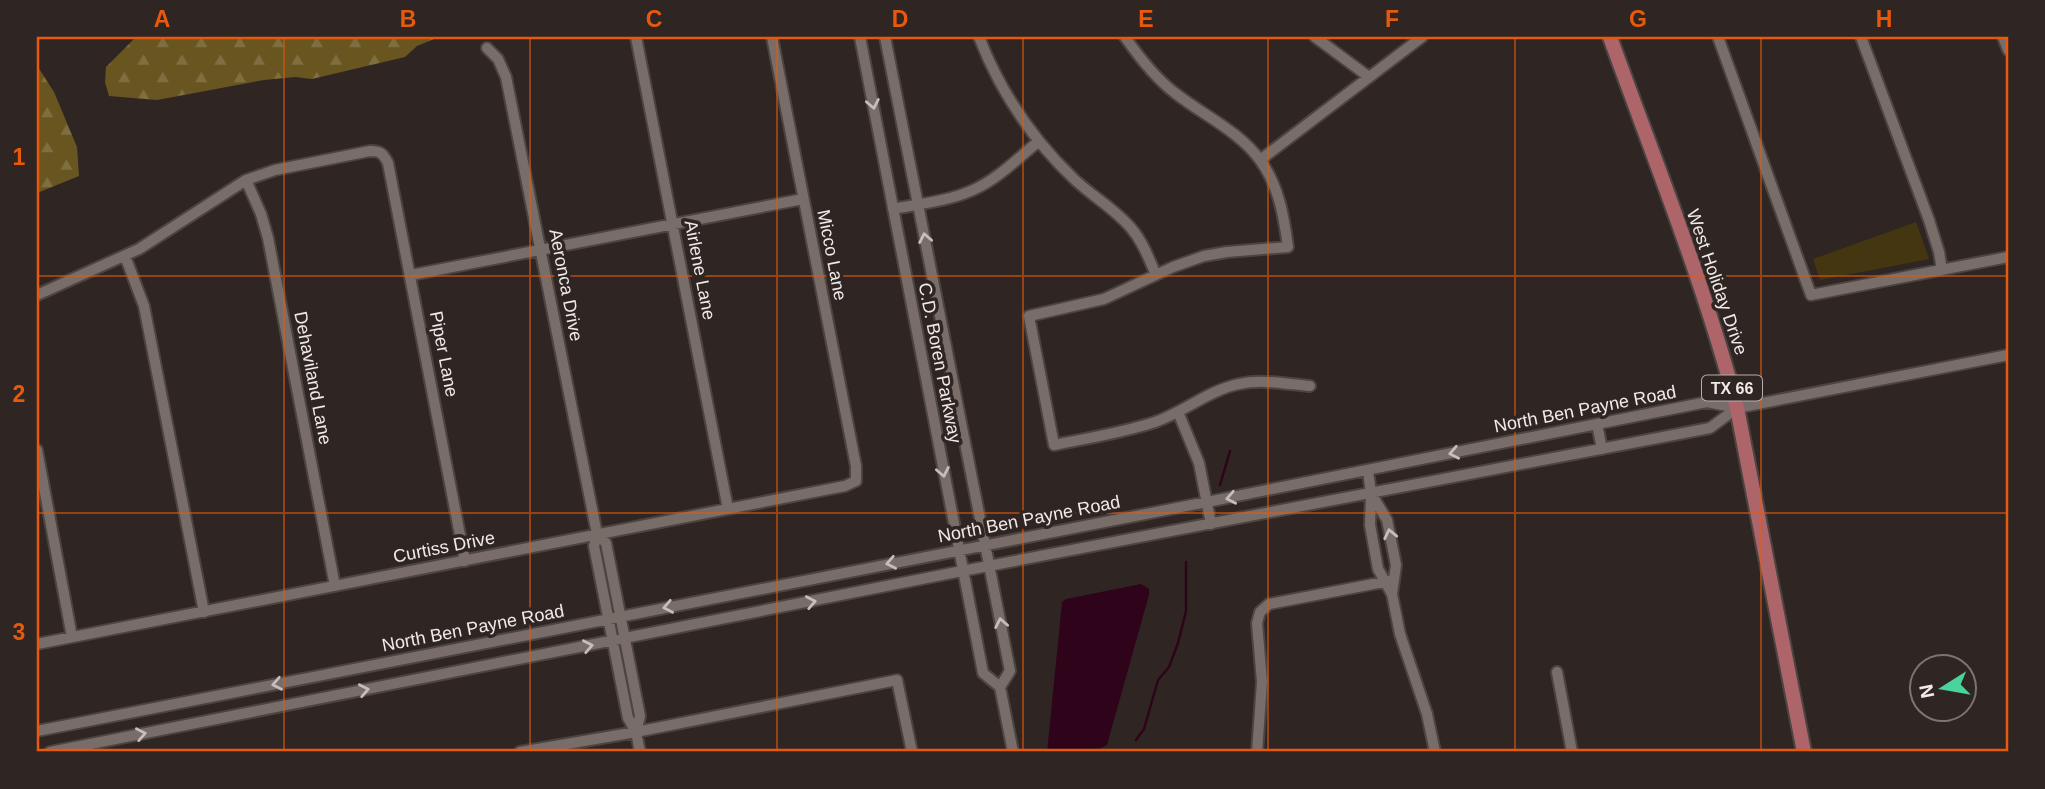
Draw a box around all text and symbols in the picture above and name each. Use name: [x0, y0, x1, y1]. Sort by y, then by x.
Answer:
text: A: [154, 6, 170, 32]
text: B: [400, 6, 416, 32]
text: C: [646, 6, 662, 32]
text: D: [892, 6, 908, 32]
text: E: [1138, 6, 1154, 32]
text: F: [1385, 6, 1399, 32]
text: G: [1629, 6, 1647, 32]
text: H: [1876, 6, 1892, 32]
one-way arrow: [865, 98, 880, 110]
text: 1: [13, 144, 26, 170]
street label: West Holiday Drive: [1683, 207, 1751, 357]
street label: Micco Lane: [813, 208, 851, 302]
street label: Airlene Lane: [681, 218, 719, 322]
street label: Aeronca Drive: [545, 227, 587, 343]
one-way arrow: [918, 232, 933, 244]
street label: C.D. Boren Parkway: [915, 281, 965, 445]
street label: Piper Lane: [426, 309, 462, 399]
street label: Dehaviland Lane: [290, 310, 336, 446]
road number: TX 66: [1702, 376, 1762, 400]
text: 2: [13, 381, 25, 407]
street label: North Ben Payne Road: [1492, 382, 1678, 436]
one-way arrow: [1448, 445, 1460, 460]
one-way arrow: [935, 466, 950, 478]
one-way arrow: [1225, 489, 1237, 504]
street label: North Ben Payne Road: [936, 492, 1122, 546]
street label: Curtiss Drive: [392, 527, 496, 567]
one-way arrow: [1383, 528, 1398, 540]
one-way arrow: [885, 555, 897, 570]
one-way arrow: [805, 595, 817, 610]
one-way arrow: [662, 599, 674, 614]
street label: North Ben Payne Road: [380, 601, 566, 655]
one-way arrow: [994, 617, 1009, 629]
text: 3: [13, 619, 25, 645]
one-way arrow: [582, 640, 594, 655]
north arrow: [1909, 652, 1979, 722]
one-way arrow: [271, 676, 283, 691]
text: N: [1915, 682, 1938, 700]
one-way arrow: [358, 684, 370, 699]
one-way arrow: [135, 728, 147, 743]

